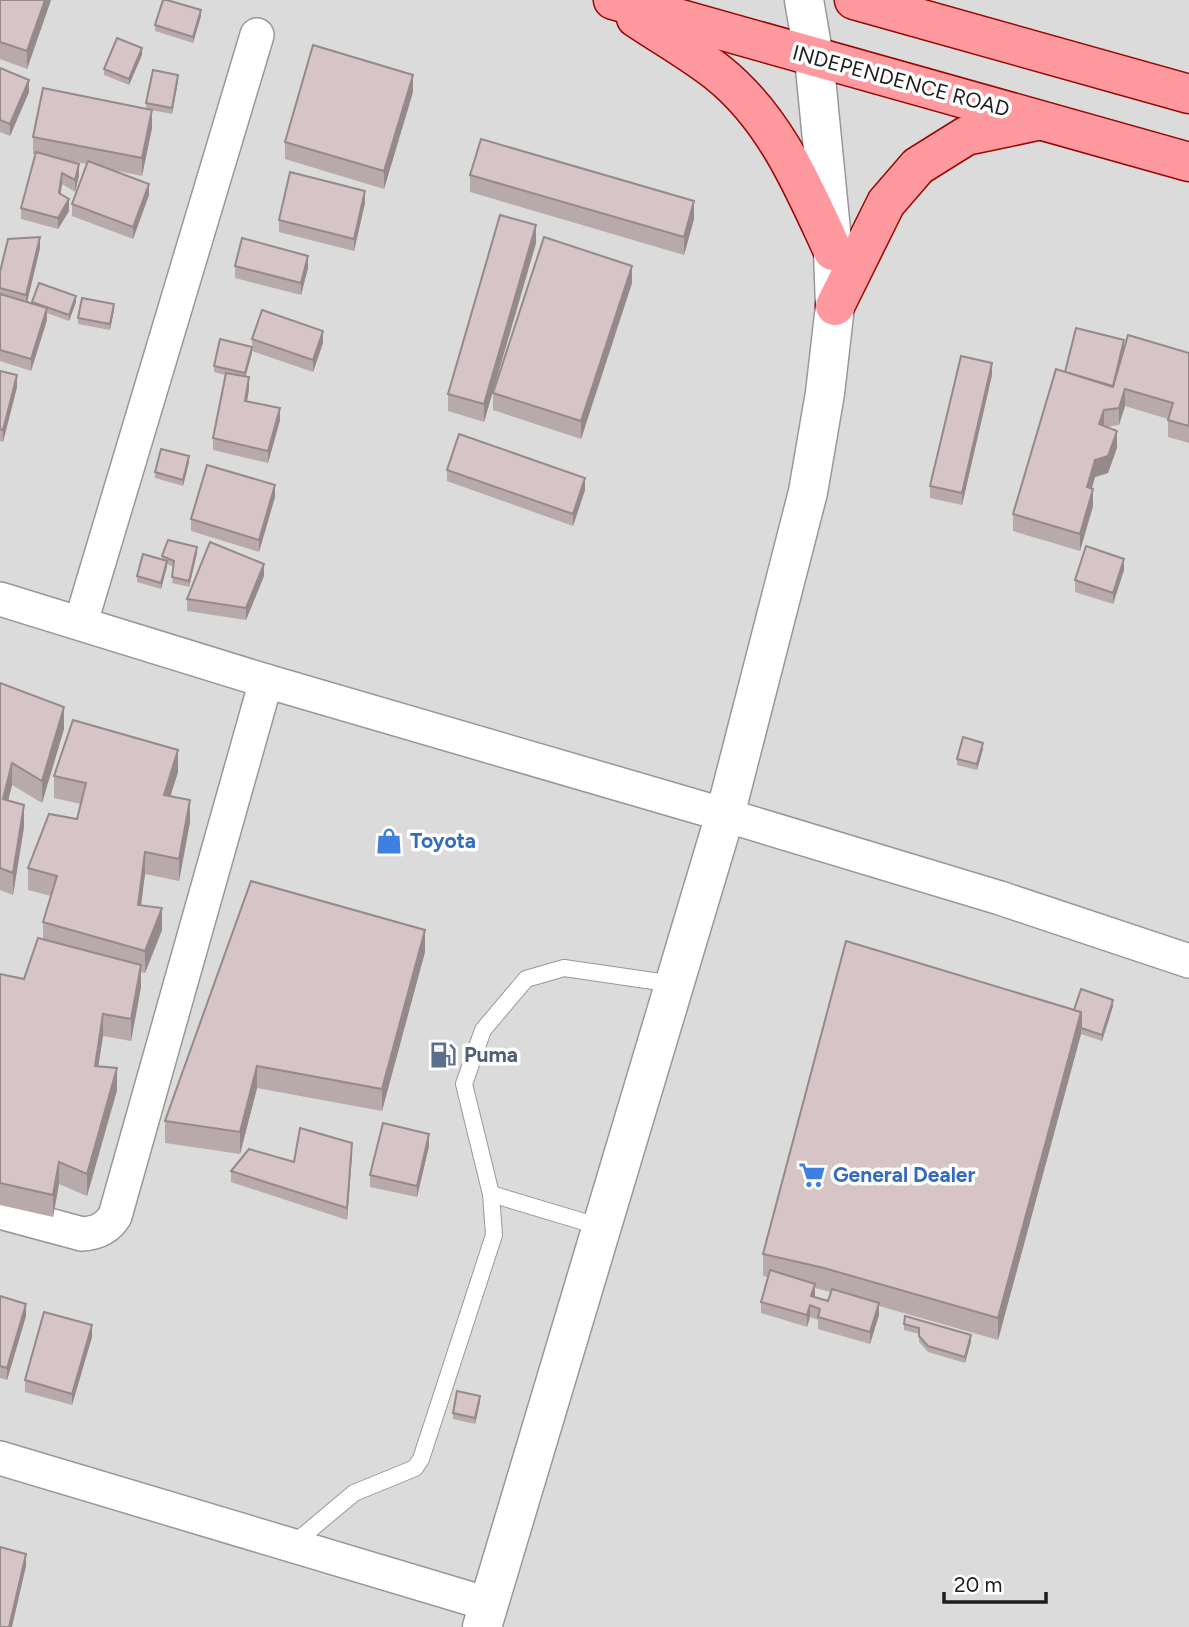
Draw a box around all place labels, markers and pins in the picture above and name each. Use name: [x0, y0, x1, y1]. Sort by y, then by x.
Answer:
shop icon: Toyota: [374, 826, 404, 856]
place label: Toyota: [410, 828, 476, 853]
fuel station icon: Puma: [428, 1040, 458, 1070]
place label: Puma: [464, 1042, 518, 1067]
supermarket icon: General Dealer: [797, 1160, 827, 1190]
place label: General Dealer: [833, 1162, 975, 1187]

